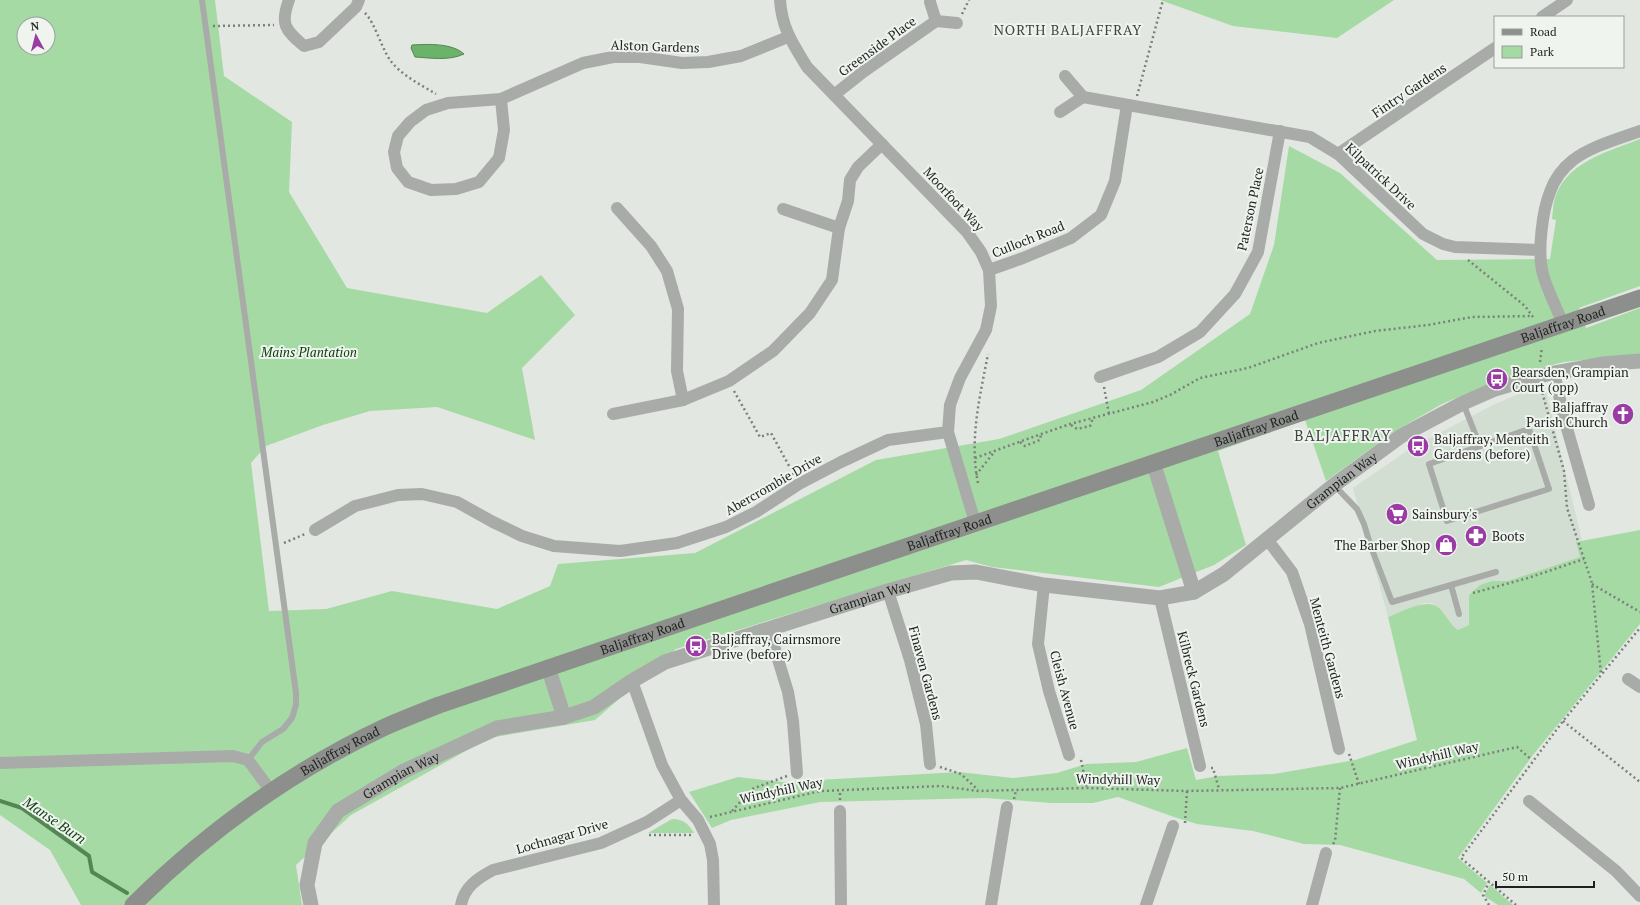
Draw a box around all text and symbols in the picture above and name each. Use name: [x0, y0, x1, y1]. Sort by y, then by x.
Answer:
street label: Greenside Place: [835, 12, 919, 80]
north arrow: [16, 16, 56, 56]
legend: [1494, 16, 1624, 68]
text: N: [30, 19, 40, 34]
district label: NORTH BALJAFFRAY: [994, 20, 1142, 39]
text: Road: [1530, 24, 1557, 39]
street label: Alston Gardens: [610, 35, 700, 57]
text: Park: [1530, 44, 1555, 59]
street label: Fintry Gardens: [1368, 58, 1450, 122]
street label: Kilpatrick Drive: [1342, 138, 1420, 214]
street label: Moorfoot Way: [920, 163, 989, 235]
street label: Paterson Place: [1232, 166, 1268, 252]
street label: Culloch Road: [989, 216, 1067, 262]
street label: Baljaffray Road: [1518, 301, 1608, 347]
park label: Mains Plantation: [260, 343, 357, 361]
place label: Bearsden, Grampian Court (opp): [1512, 363, 1629, 396]
bus stop icon: Bearsden, Grampian Court (opp): [1484, 366, 1510, 392]
place label: Baljaffray Parish Church: [1526, 398, 1608, 431]
church icon: Baljaffray Parish Church: [1610, 401, 1636, 427]
street label: Baljaffray Road: [1211, 405, 1301, 451]
district label: BALJAFFRAY: [1294, 425, 1392, 445]
place label: Baljaffray, Menteith Gardens (before): [1434, 430, 1549, 463]
bus stop icon: Baljaffray, Menteith Gardens (before): [1405, 433, 1431, 459]
street label: Grampian Way: [1302, 447, 1381, 513]
street label: Abercrombie Drive: [721, 449, 825, 519]
supermarket icon: Sainsbury's: [1384, 501, 1410, 527]
place label: Sainsbury's: [1412, 505, 1477, 523]
street label: Baljaffray Road: [905, 509, 994, 555]
pharmacy icon: Boots: [1463, 523, 1489, 549]
place label: Boots: [1492, 527, 1525, 545]
shop icon: The Barber Shop: [1433, 532, 1459, 558]
place label: The Barber Shop: [1334, 536, 1430, 554]
street label: Grampian Way: [827, 576, 914, 618]
street label: Menteith Gardens: [1306, 595, 1350, 701]
street label: Baljaffray Road: [598, 613, 687, 659]
street label: Finaven Gardens: [905, 624, 947, 722]
street label: Kilbreck Gardens: [1173, 629, 1215, 729]
place label: Baljaffray, Cairnsmore Drive (before): [712, 630, 841, 663]
bus stop icon: Baljaffray, Cairnsmore Drive (before): [683, 633, 709, 659]
street label: Cleish Avenue: [1046, 648, 1084, 732]
street label: Baljaffray Road: [297, 722, 383, 780]
street label: Windyhill Way: [1394, 737, 1481, 773]
street label: Grampian Way: [359, 747, 442, 803]
street label: Windyhill Way: [1076, 769, 1161, 789]
street label: Windyhill Way: [738, 772, 825, 808]
water label: Manse Burn: [19, 791, 90, 848]
street label: Lochnagar Drive: [514, 814, 610, 858]
scale bar: [1496, 863, 1594, 889]
text: 50 m: [1502, 869, 1529, 884]

